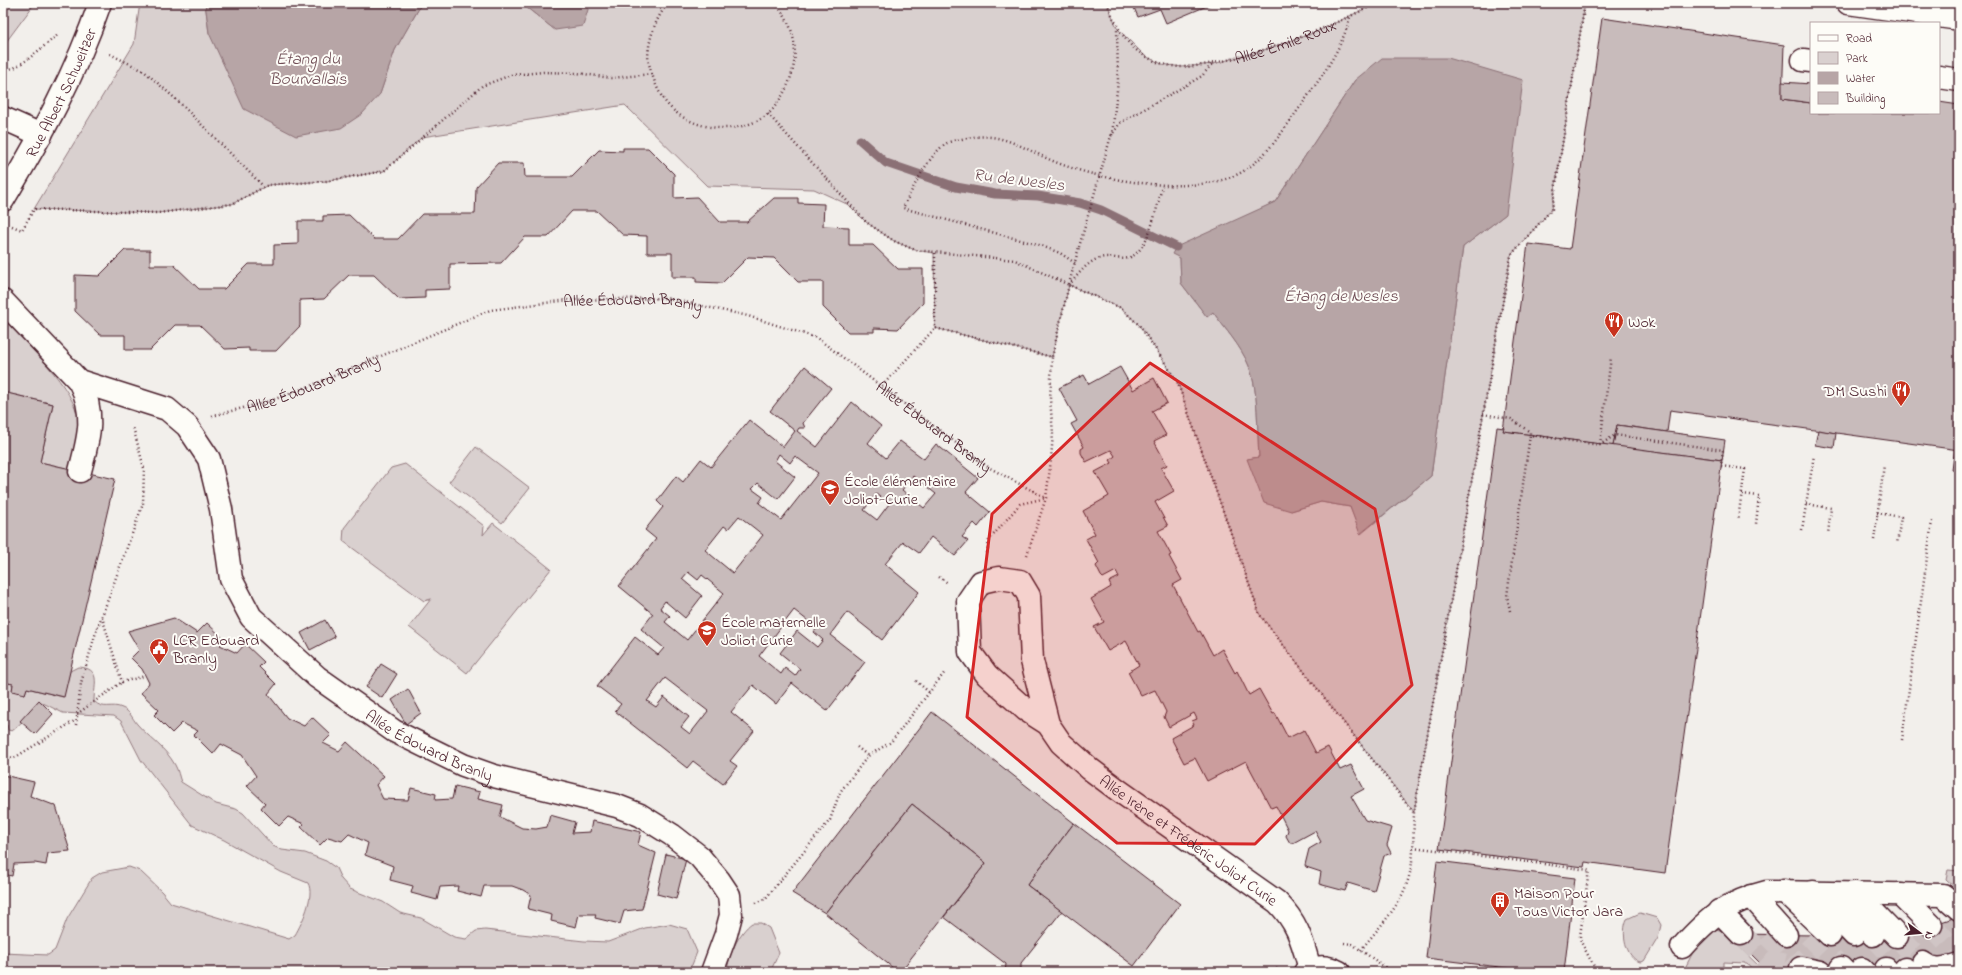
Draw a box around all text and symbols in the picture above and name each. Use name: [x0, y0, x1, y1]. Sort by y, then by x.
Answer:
street label: Allée Émile Roux: [1232, 14, 1340, 72]
legend: [1810, 22, 1940, 114]
street label: Rue Albert Schweitzer: [20, 25, 104, 163]
text: Road: [1846, 30, 1872, 48]
water label: Étang du Bourvallais: [269, 47, 347, 92]
text: Park: [1846, 50, 1868, 68]
text: Water: [1846, 70, 1875, 88]
text: Building: [1845, 90, 1885, 109]
water label: Ru de Nesles: [972, 162, 1066, 199]
water label: Étang de Nesles: [1284, 284, 1398, 310]
street label: Allée Édouard Branly: [562, 288, 705, 320]
restaurant icon: Wok: [1603, 310, 1625, 338]
place label: Wok: [1628, 311, 1656, 335]
street label: Allée Édouard Branly: [244, 348, 383, 421]
street label: Allée Édouard Branly: [870, 376, 996, 480]
restaurant icon: DM Sushi: [1890, 379, 1912, 407]
place label: DM Sushi: [1823, 380, 1887, 404]
place label: École élémentaire Joliot-Curie: [844, 470, 957, 512]
school or university icon: École élémentaire Joliot-Curie: [819, 478, 841, 506]
place label: École maternelle Joliot Curie: [721, 611, 826, 653]
school or university icon: École maternelle Joliot Curie: [696, 619, 718, 647]
place label: LCR Edouard Branly: [172, 629, 259, 671]
public building icon: LCR Edouard Branly: [148, 637, 170, 665]
street label: Allée Édouard Branly: [360, 704, 496, 789]
street label: Allée Irène et Frédéric Joliot Curie: [1094, 770, 1283, 913]
place label: Maison Pour Tous Victor Jara: [1514, 882, 1623, 924]
building icon: Maison Pour Tous Victor Jara: [1489, 890, 1511, 918]
north arrow: [1900, 913, 1940, 953]
text: N: [1920, 930, 1937, 941]

